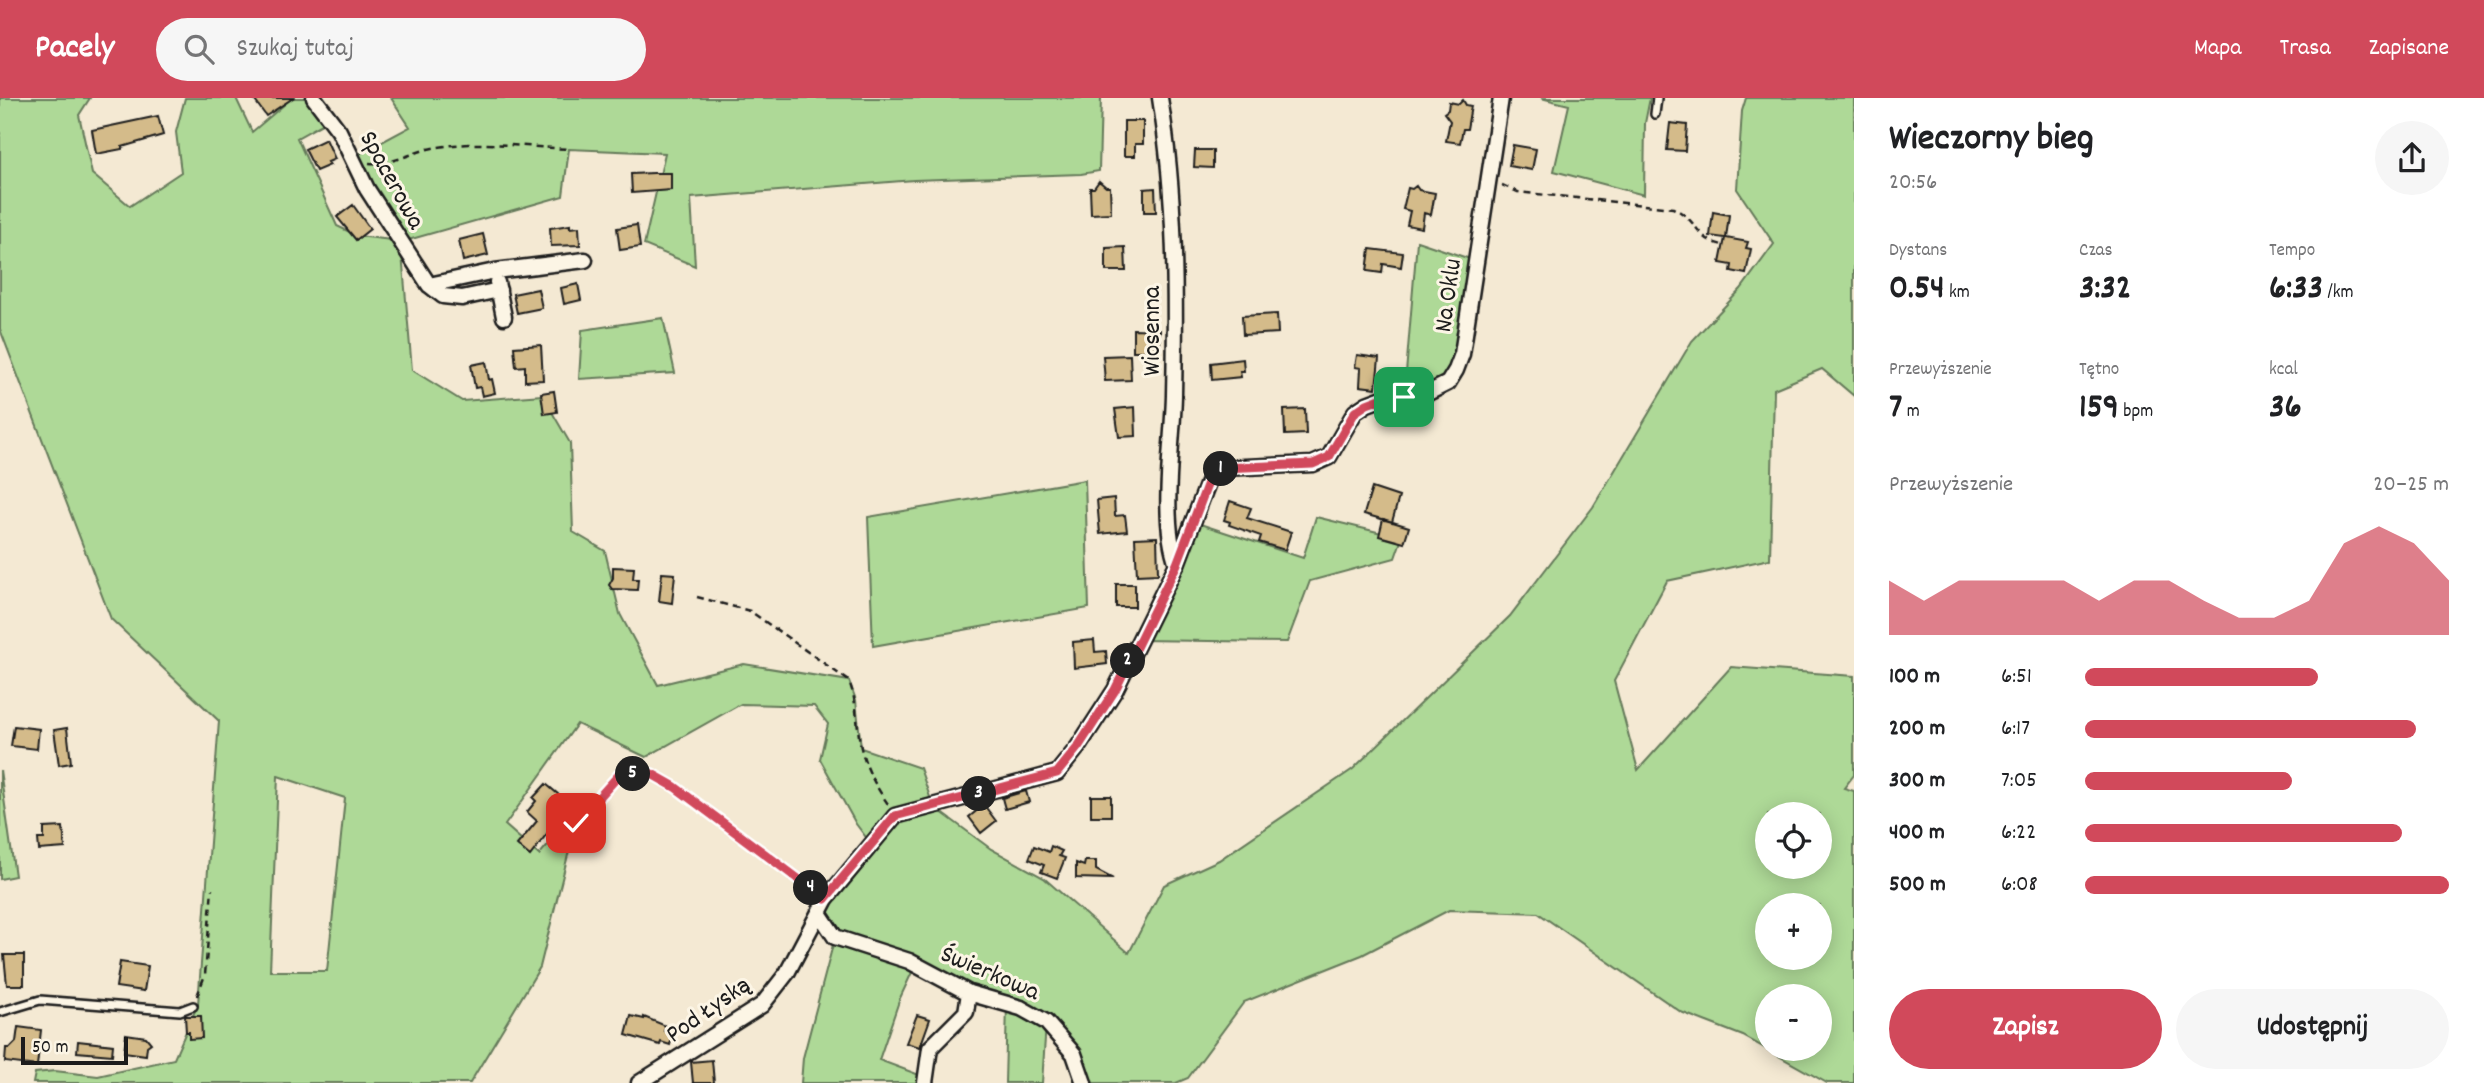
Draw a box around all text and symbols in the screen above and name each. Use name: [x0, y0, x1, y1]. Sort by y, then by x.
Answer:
search box: [156, 18, 646, 81]
text: Pacely: [35, 26, 114, 73]
icon: search: [180, 30, 218, 68]
text: Szukaj tutaj: [236, 31, 354, 68]
text: Mapa: [2194, 32, 2242, 66]
text: Trasa: [2280, 32, 2331, 66]
text: Zapisane: [2369, 32, 2449, 66]
text: Wieczorny bieg: [1889, 113, 2094, 168]
button: share: [2375, 121, 2449, 195]
street label: Spacerowa: [349, 125, 434, 237]
text: 20:56: [1889, 167, 1937, 200]
text: Dystans: [1889, 238, 1947, 265]
text: Czas: [2079, 238, 2113, 265]
text: Tempo: [2269, 238, 2315, 265]
street label: Na Oklu: [1426, 256, 1473, 335]
text: 0.54: [1889, 265, 1945, 315]
text: 3:32: [2079, 265, 2131, 315]
text: 6:33: [2269, 265, 2323, 315]
text: km: [1945, 280, 1970, 307]
text: /km: [2323, 280, 2354, 307]
street label: Wiosenna: [1135, 285, 1172, 376]
text: Przewyższenie: [1889, 357, 1992, 384]
text: Tętno: [2079, 357, 2119, 384]
text: kcal: [2269, 357, 2298, 384]
pin: [1374, 367, 1434, 427]
icon: arrive: [1385, 378, 1423, 416]
text: 7: [1889, 384, 1902, 434]
text: 159: [2079, 384, 2119, 434]
text: 36: [2269, 384, 2302, 434]
text: m: [1902, 399, 1920, 426]
text: bpm: [2119, 399, 2153, 426]
pin: 1: [1204, 452, 1238, 486]
text: 1: [1218, 455, 1223, 482]
text: Przewyższenie: [1889, 469, 2013, 502]
text: 20–25 m: [2373, 469, 2449, 502]
pin: 2: [1110, 644, 1146, 678]
text: 2: [1123, 647, 1132, 674]
text: 100 m: [1889, 661, 1940, 694]
text: 6:51: [2001, 661, 2032, 694]
text: 200 m: [1889, 713, 1945, 746]
text: 6:17: [2001, 713, 2030, 746]
pin: 5: [616, 756, 650, 792]
text: 5: [628, 760, 637, 787]
text: 300 m: [1889, 765, 1945, 798]
text: 7:05: [2001, 765, 2037, 798]
pin: 3: [962, 776, 996, 812]
text: 3: [974, 780, 983, 807]
pin: [546, 793, 606, 853]
map controls: [1755, 802, 1832, 1061]
button: locate: [1755, 802, 1832, 879]
icon: check: [557, 804, 595, 842]
text: 400 m: [1889, 817, 1945, 850]
text: 6:22: [2001, 817, 2036, 850]
text: 500 m: [1889, 869, 1946, 902]
text: 6:08: [2001, 869, 2038, 902]
pin: 4: [794, 870, 828, 906]
text: 4: [807, 874, 814, 901]
button: +: [1755, 893, 1832, 970]
street label: Świerkowa: [934, 937, 1046, 1012]
street label: Pod Łyską: [659, 968, 759, 1054]
button: −: [1755, 984, 1832, 1061]
button: Zapisz: [1889, 989, 2162, 1069]
button: Udostępnij: [2176, 989, 2449, 1069]
scale bar: [21, 1034, 128, 1066]
text: 50 m: [32, 1035, 69, 1062]

